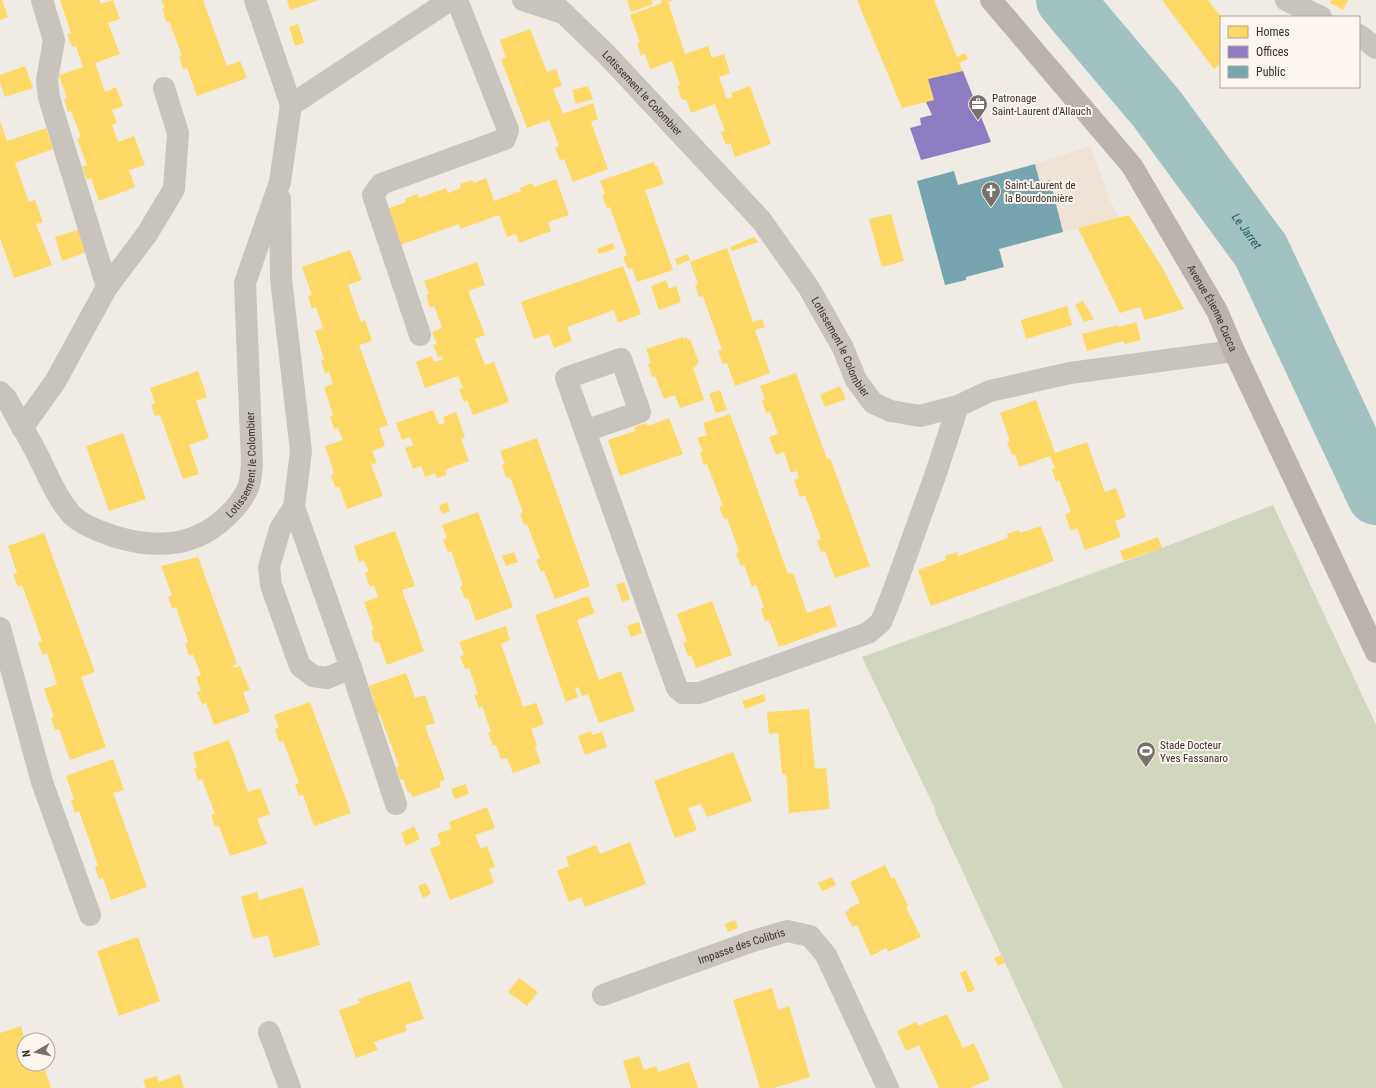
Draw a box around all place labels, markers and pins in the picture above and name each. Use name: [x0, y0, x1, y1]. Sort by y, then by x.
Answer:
place label: Patronage Saint-Laurent d'Allauch: [992, 92, 1091, 118]
office icon: Patronage Saint-Laurent d'Allauch: [967, 93, 989, 121]
place label: Saint-Laurent de la Bourdonnière: [1005, 179, 1076, 205]
church icon: Saint-Laurent de la Bourdonnière: [980, 180, 1002, 208]
place label: Stade Docteur Yves Fassanaro: [1160, 739, 1229, 765]
sports icon: Stade Docteur Yves Fassanaro: [1135, 740, 1157, 768]

